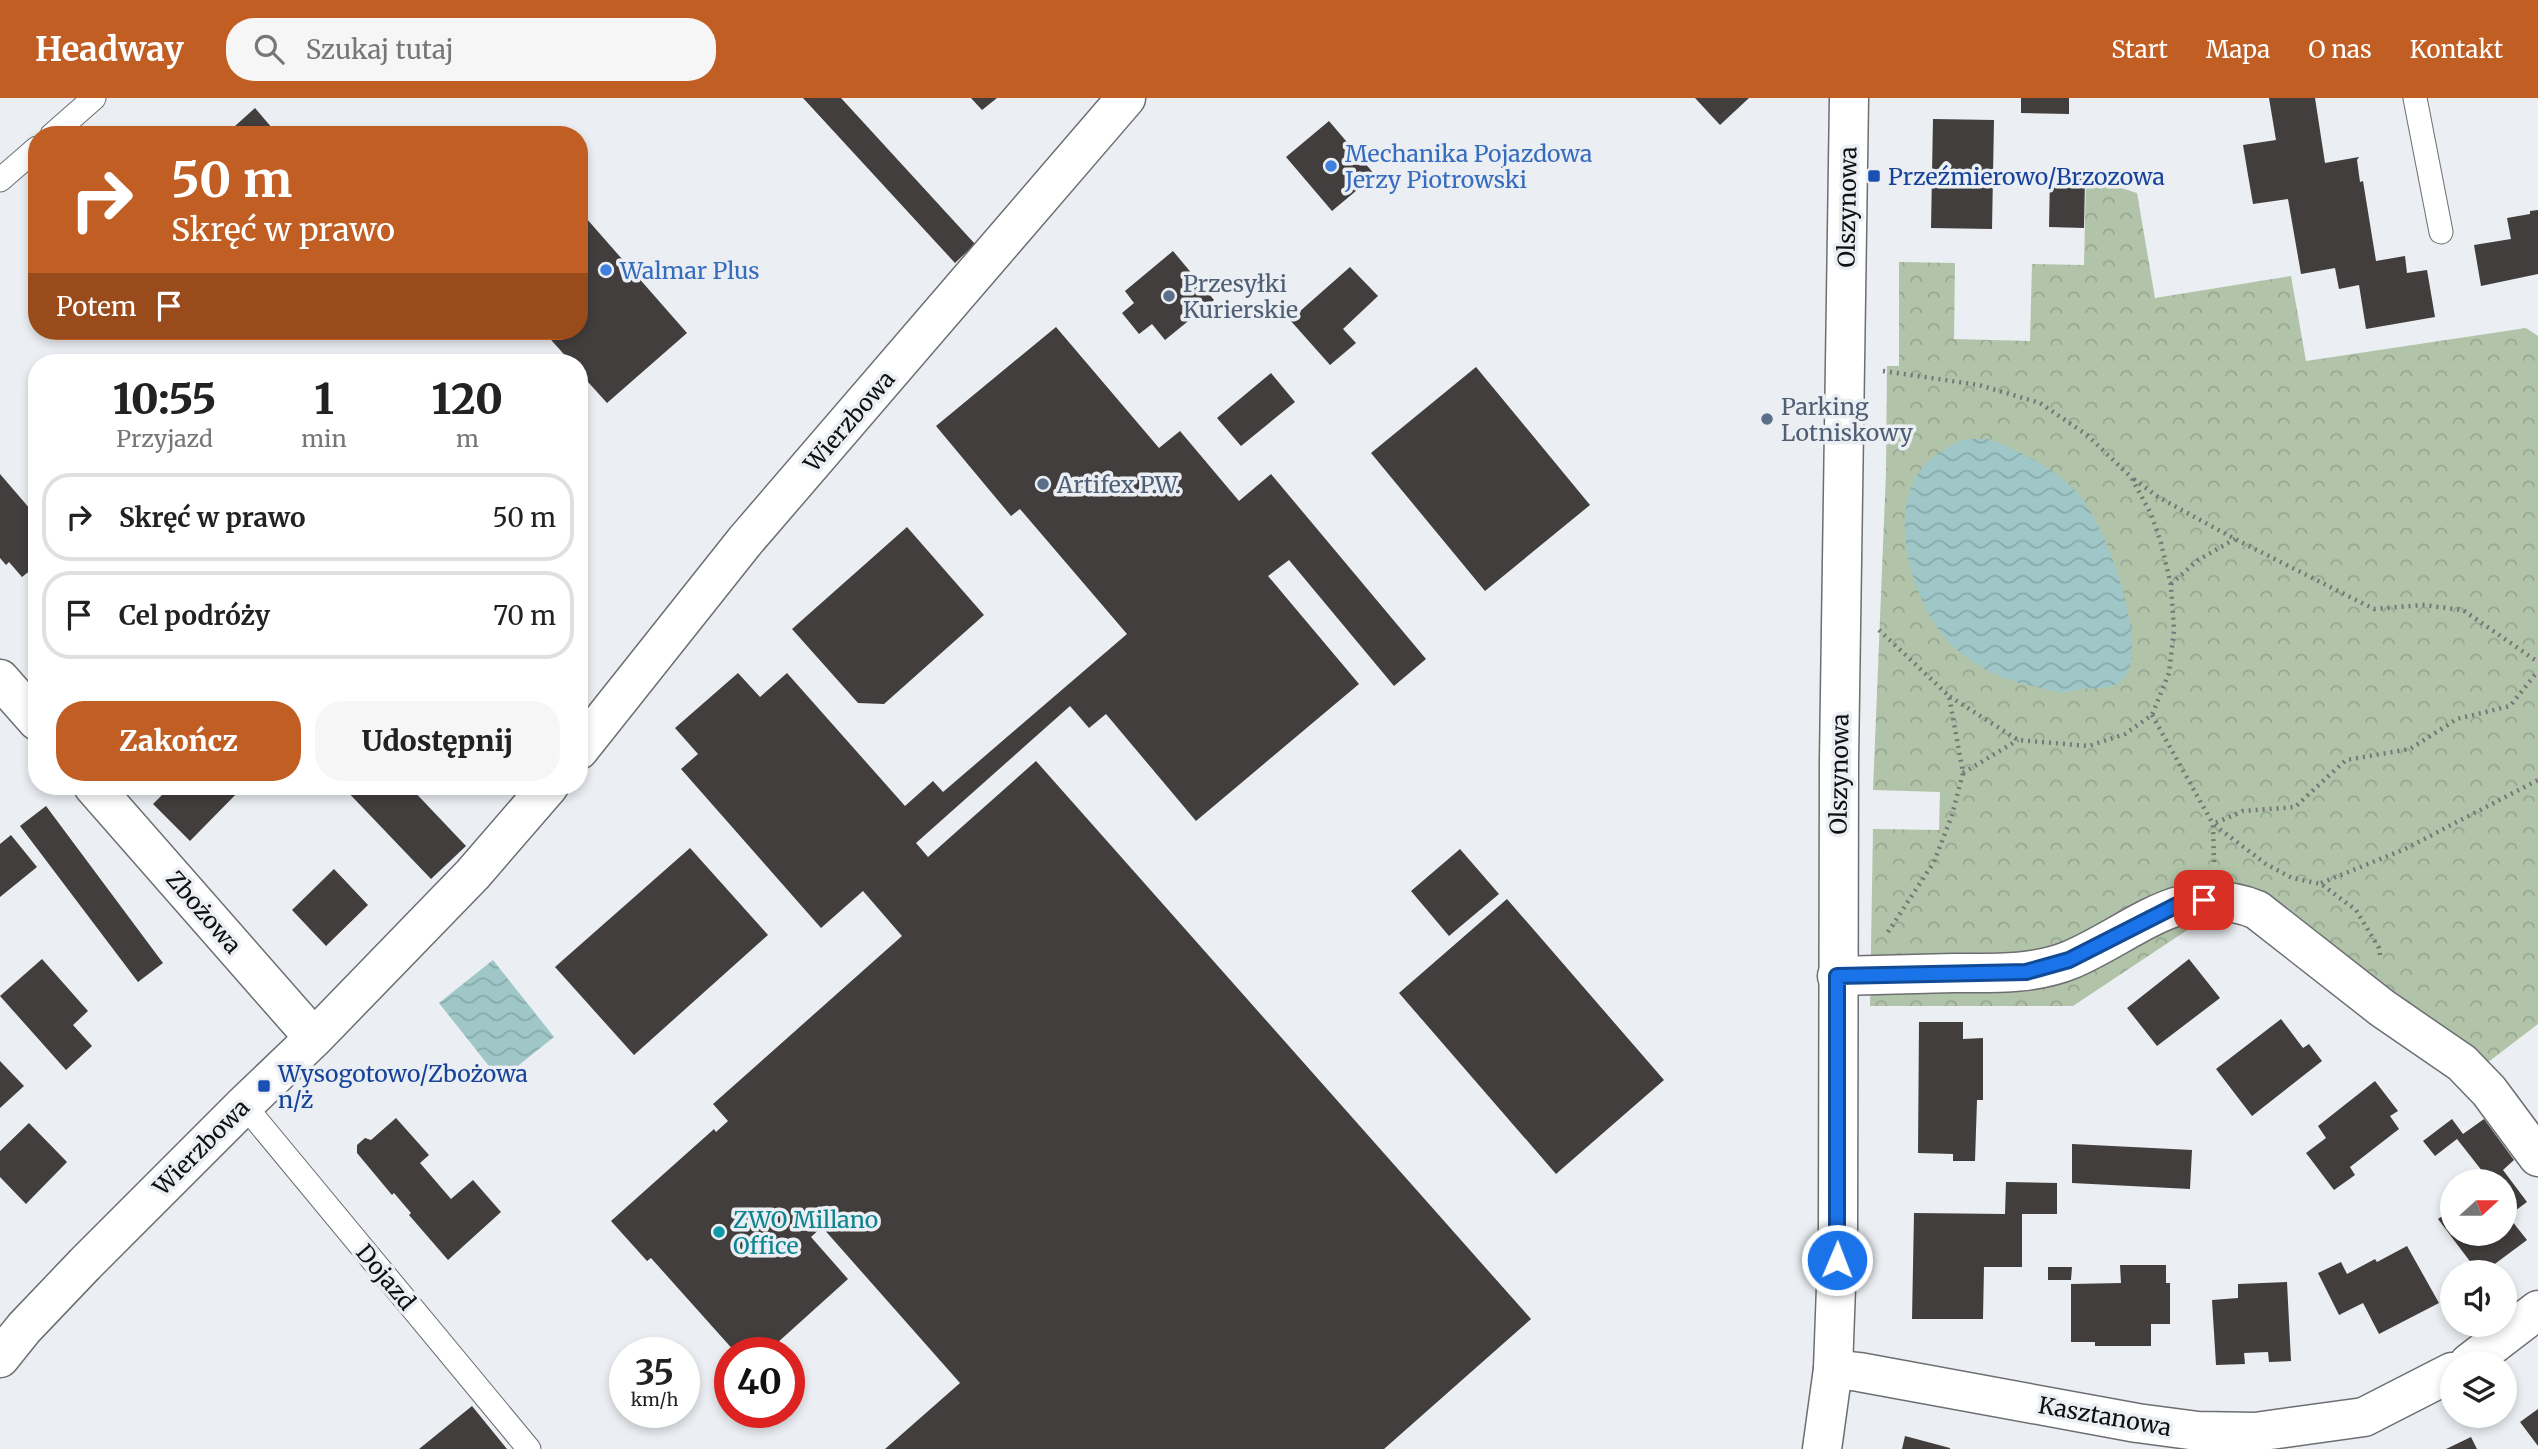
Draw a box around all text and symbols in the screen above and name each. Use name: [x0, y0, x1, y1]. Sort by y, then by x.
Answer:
search box: [226, 18, 716, 81]
text: Headway: [35, 29, 184, 70]
icon: search: [250, 30, 288, 68]
text: Szukaj tutaj: [306, 33, 454, 66]
text: Start: [2111, 34, 2168, 65]
text: Mapa: [2206, 34, 2270, 65]
text: O nas: [2308, 34, 2372, 65]
text: Kontakt: [2410, 34, 2503, 65]
place label: Mechanika Pojazdowa Jerzy Piotrowski: [1344, 139, 1592, 194]
street label: Olszynowa: [1831, 146, 1863, 268]
text: 50 m: [171, 149, 292, 210]
icon: right: [56, 154, 147, 245]
marker: Mechanika Pojazdowa Jerzy Piotrowski: [1323, 158, 1339, 174]
place label: Przeźmierowo/Brzozowa: [1888, 162, 2165, 191]
marker: Przeźmierowo/Brzozowa: [1866, 168, 1882, 184]
text: Skręć w prawo: [171, 210, 395, 250]
place label: Walmar Plus: [619, 256, 760, 285]
marker: Walmar Plus: [598, 262, 614, 278]
place label: Przesyłki Kurierskie: [1183, 269, 1298, 324]
icon: arrive: [150, 287, 188, 325]
marker: Przesyłki Kurierskie: [1161, 288, 1177, 304]
text: Potem: [56, 290, 136, 323]
street label: Wierzbowa: [797, 365, 901, 478]
text: 10:55: [113, 373, 216, 425]
text: 1: [314, 373, 334, 425]
text: 120: [432, 373, 503, 425]
place label: Parking Lotniskowy: [1781, 392, 1914, 447]
marker: Parking Lotniskowy: [1759, 411, 1775, 427]
text: Przyjazd: [116, 424, 213, 453]
text: min: [301, 424, 347, 453]
text: m: [456, 424, 479, 453]
place label: Artifex P.W.: [1056, 470, 1181, 499]
marker: Artifex P.W.: [1035, 476, 1051, 492]
icon: right: [60, 498, 98, 536]
text: Skręć w prawo: [119, 501, 306, 534]
text: 50 m: [492, 501, 556, 534]
icon: arrive: [60, 596, 98, 634]
text: Cel podróży: [119, 599, 270, 632]
text: 70 m: [493, 599, 556, 632]
button: Zakończ: [56, 701, 301, 781]
button: Udostępnij: [315, 701, 560, 781]
street label: Olszynowa: [1823, 713, 1855, 835]
street label: Zbożowa: [160, 865, 248, 959]
pin: [2174, 870, 2234, 930]
icon: arrive: [2185, 881, 2223, 919]
place label: Wysogotowo/Zbożowa n/ż: [277, 1059, 528, 1114]
marker: Wysogotowo/Zbożowa n/ż: [256, 1078, 272, 1094]
street label: Wierzbowa: [146, 1093, 255, 1202]
north arrow: [2440, 1169, 2516, 1246]
map controls: [2440, 1169, 2517, 1428]
place label: ZWO Millano Office: [733, 1205, 878, 1260]
position arrow: [1800, 1223, 1874, 1297]
marker: ZWO Millano Office: [711, 1224, 727, 1240]
street label: Dojazd: [350, 1238, 422, 1316]
button: sound: [2440, 1260, 2517, 1337]
speed limit sign: 40: [714, 1337, 805, 1428]
text: 35: [635, 1351, 674, 1395]
button: layers: [2440, 1351, 2517, 1428]
text: km/h: [631, 1388, 678, 1411]
street label: Kasztanowa: [2036, 1390, 2174, 1442]

